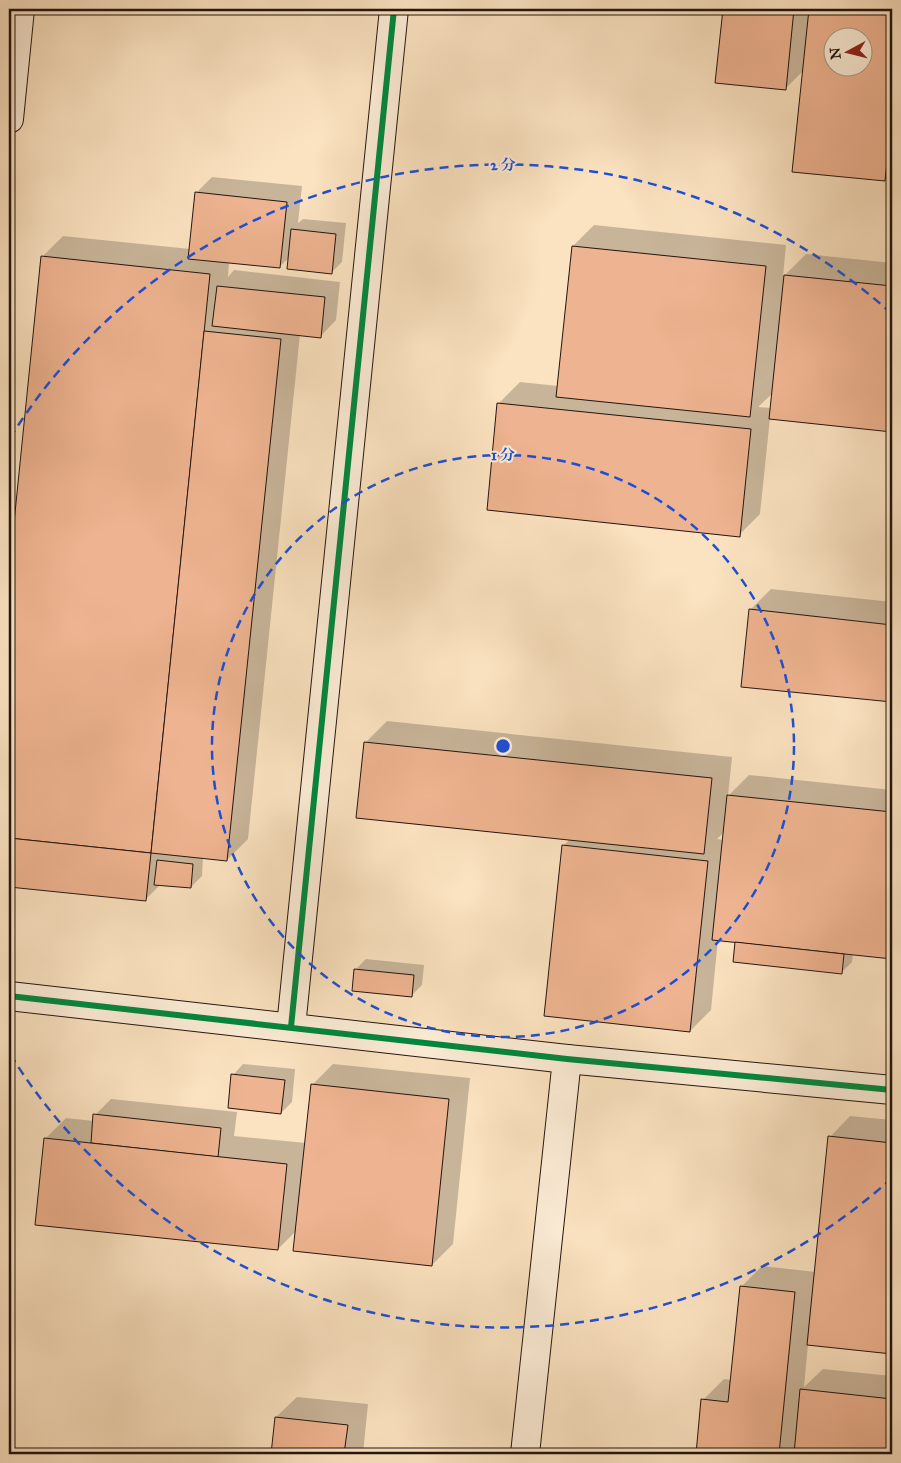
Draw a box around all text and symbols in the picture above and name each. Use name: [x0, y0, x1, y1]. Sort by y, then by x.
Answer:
north arrow: [824, 28, 874, 78]
text: N: [826, 46, 845, 60]
text: 2 分: [490, 156, 516, 174]
text: 1 分: [491, 446, 515, 464]
centre of rings: [494, 737, 512, 755]

